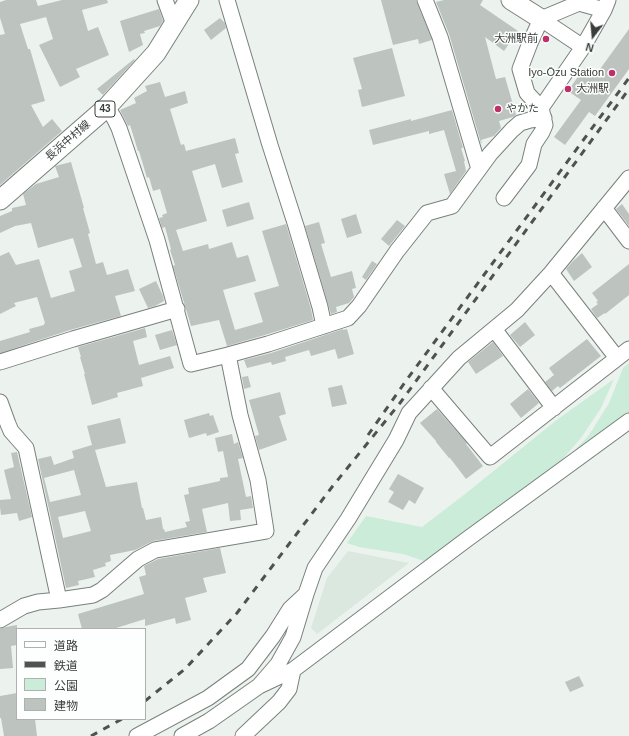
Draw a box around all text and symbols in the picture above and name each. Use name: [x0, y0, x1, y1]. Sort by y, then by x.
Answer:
north arrow: [573, 16, 613, 56]
place label: 大洲駅前: [494, 32, 538, 46]
marker: 大洲駅前: [541, 34, 551, 44]
text: N: [584, 41, 595, 54]
place label: Iyo-Ōzu Station: [528, 66, 604, 80]
marker: Iyo-Ōzu Station: [607, 68, 617, 78]
place label: 大洲駅: [576, 82, 609, 96]
marker: 大洲駅: [563, 84, 573, 94]
road number: 43: [95, 101, 115, 117]
place label: やかた: [506, 102, 539, 116]
marker: やかた: [493, 104, 503, 114]
street label: 長浜中村線: [43, 118, 93, 164]
legend: [16, 628, 146, 720]
text: 道路: [54, 639, 78, 653]
text: 鉄道: [54, 659, 78, 673]
text: 公園: [54, 679, 78, 693]
text: 建物: [54, 699, 78, 713]

